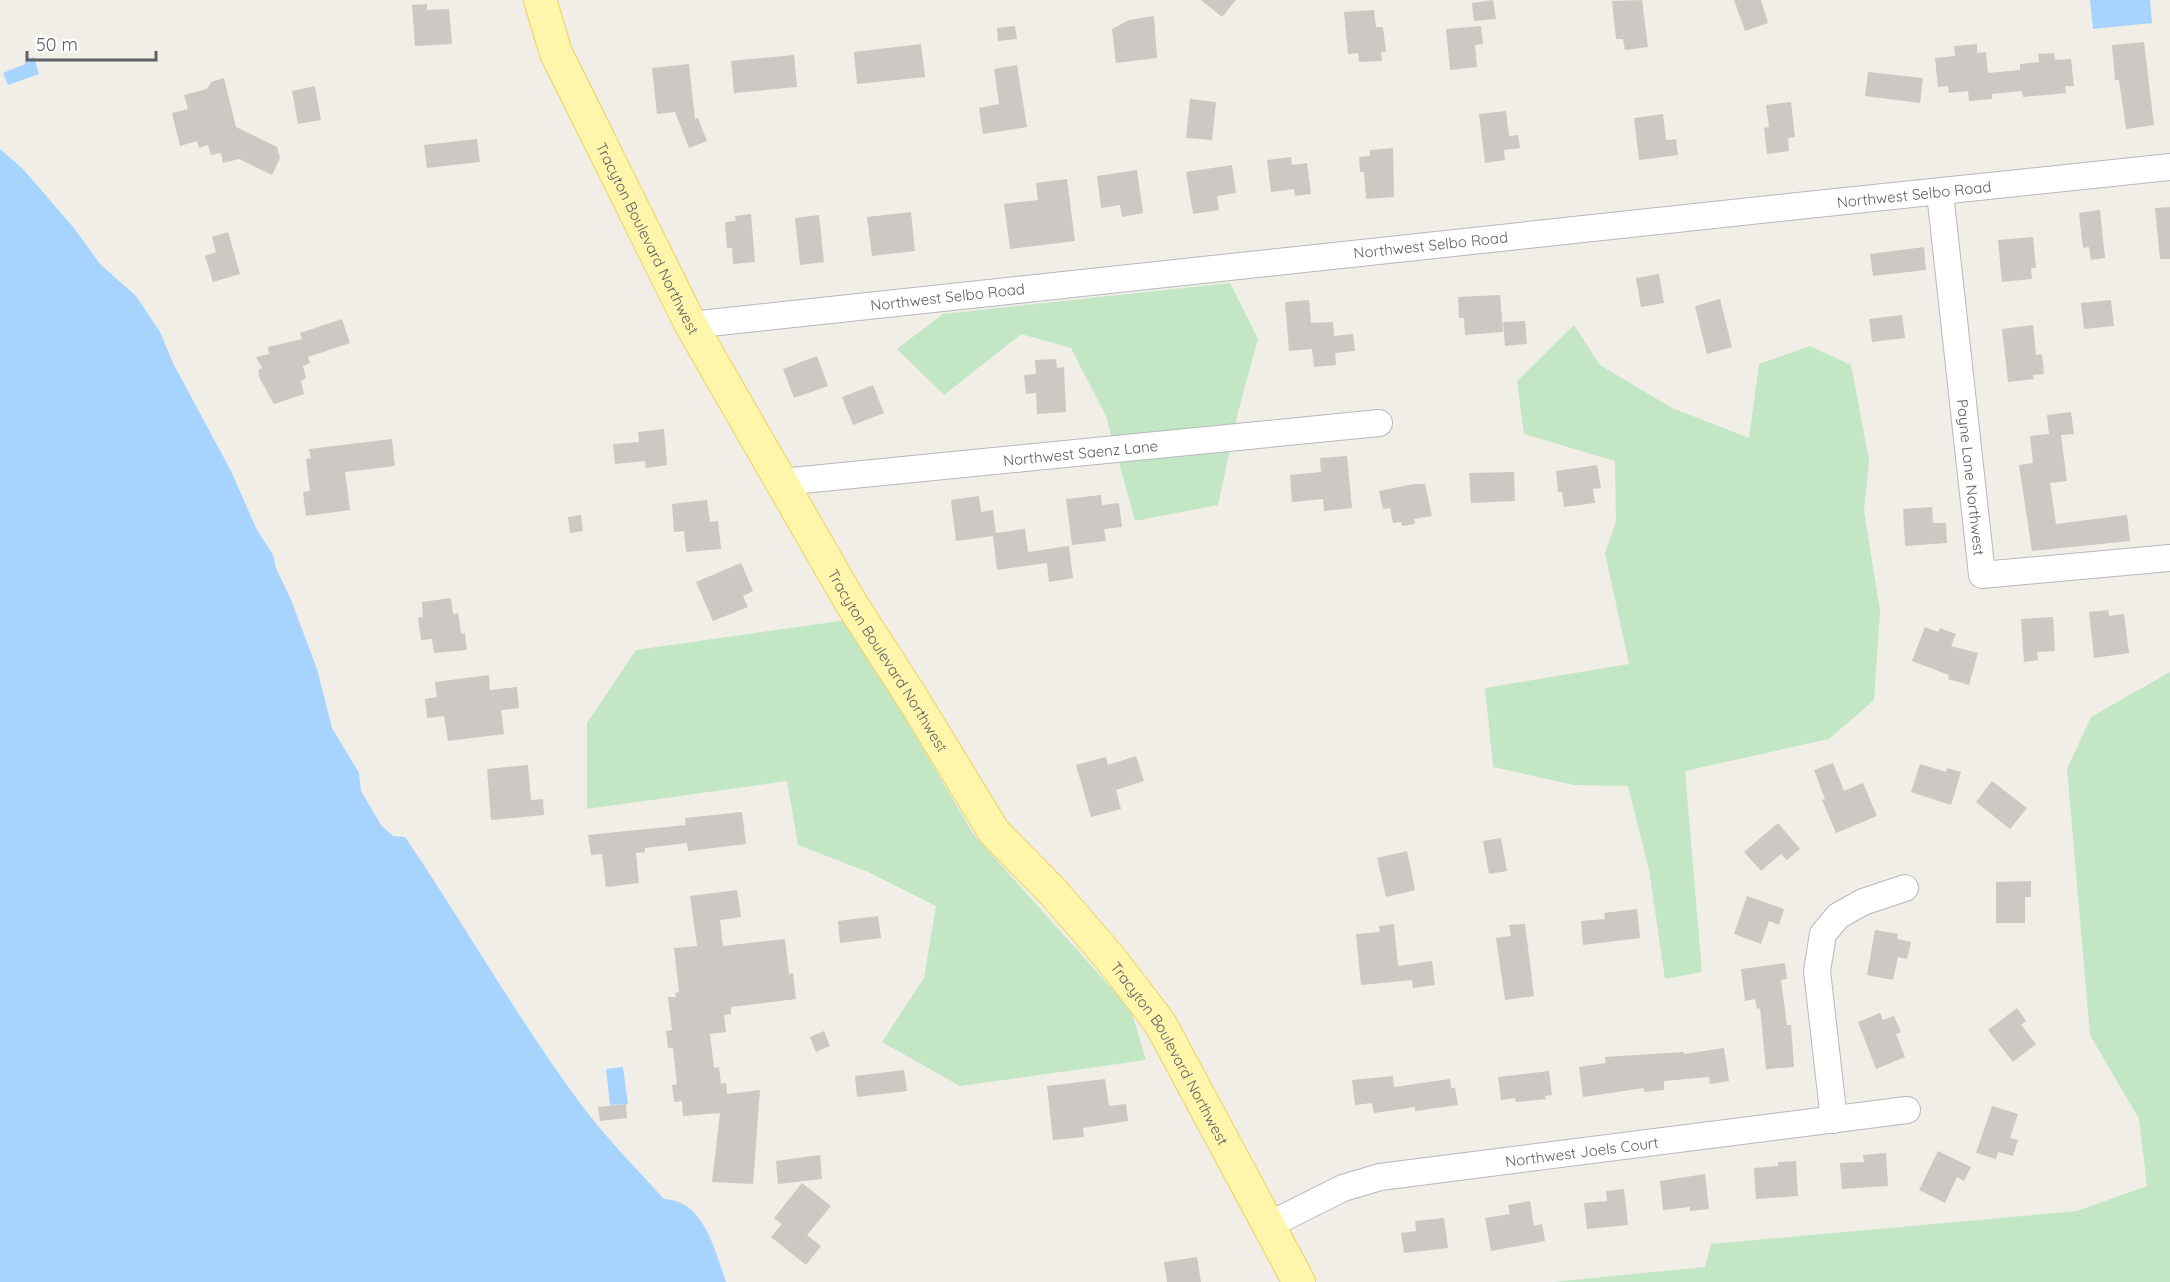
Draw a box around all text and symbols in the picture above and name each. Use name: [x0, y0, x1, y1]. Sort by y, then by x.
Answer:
scale bar: [27, 24, 156, 62]
text: 50 m: [36, 33, 78, 56]
street label: Tracyton Boulevard Northwest: [592, 139, 704, 338]
street label: Northwest Selbo Road: [1836, 176, 1992, 211]
street label: Northwest Selbo Road: [1352, 227, 1509, 262]
street label: Northwest Selbo Road: [869, 278, 1026, 314]
street label: Payne Lane Northwest: [1953, 398, 1989, 557]
street label: Northwest Saenz Lane: [1002, 435, 1159, 470]
street label: Tracyton Boulevard Northwest: [824, 565, 952, 755]
street label: Tracyton Boulevard Northwest: [1107, 958, 1233, 1148]
street label: Northwest Joels Court: [1504, 1132, 1660, 1171]

